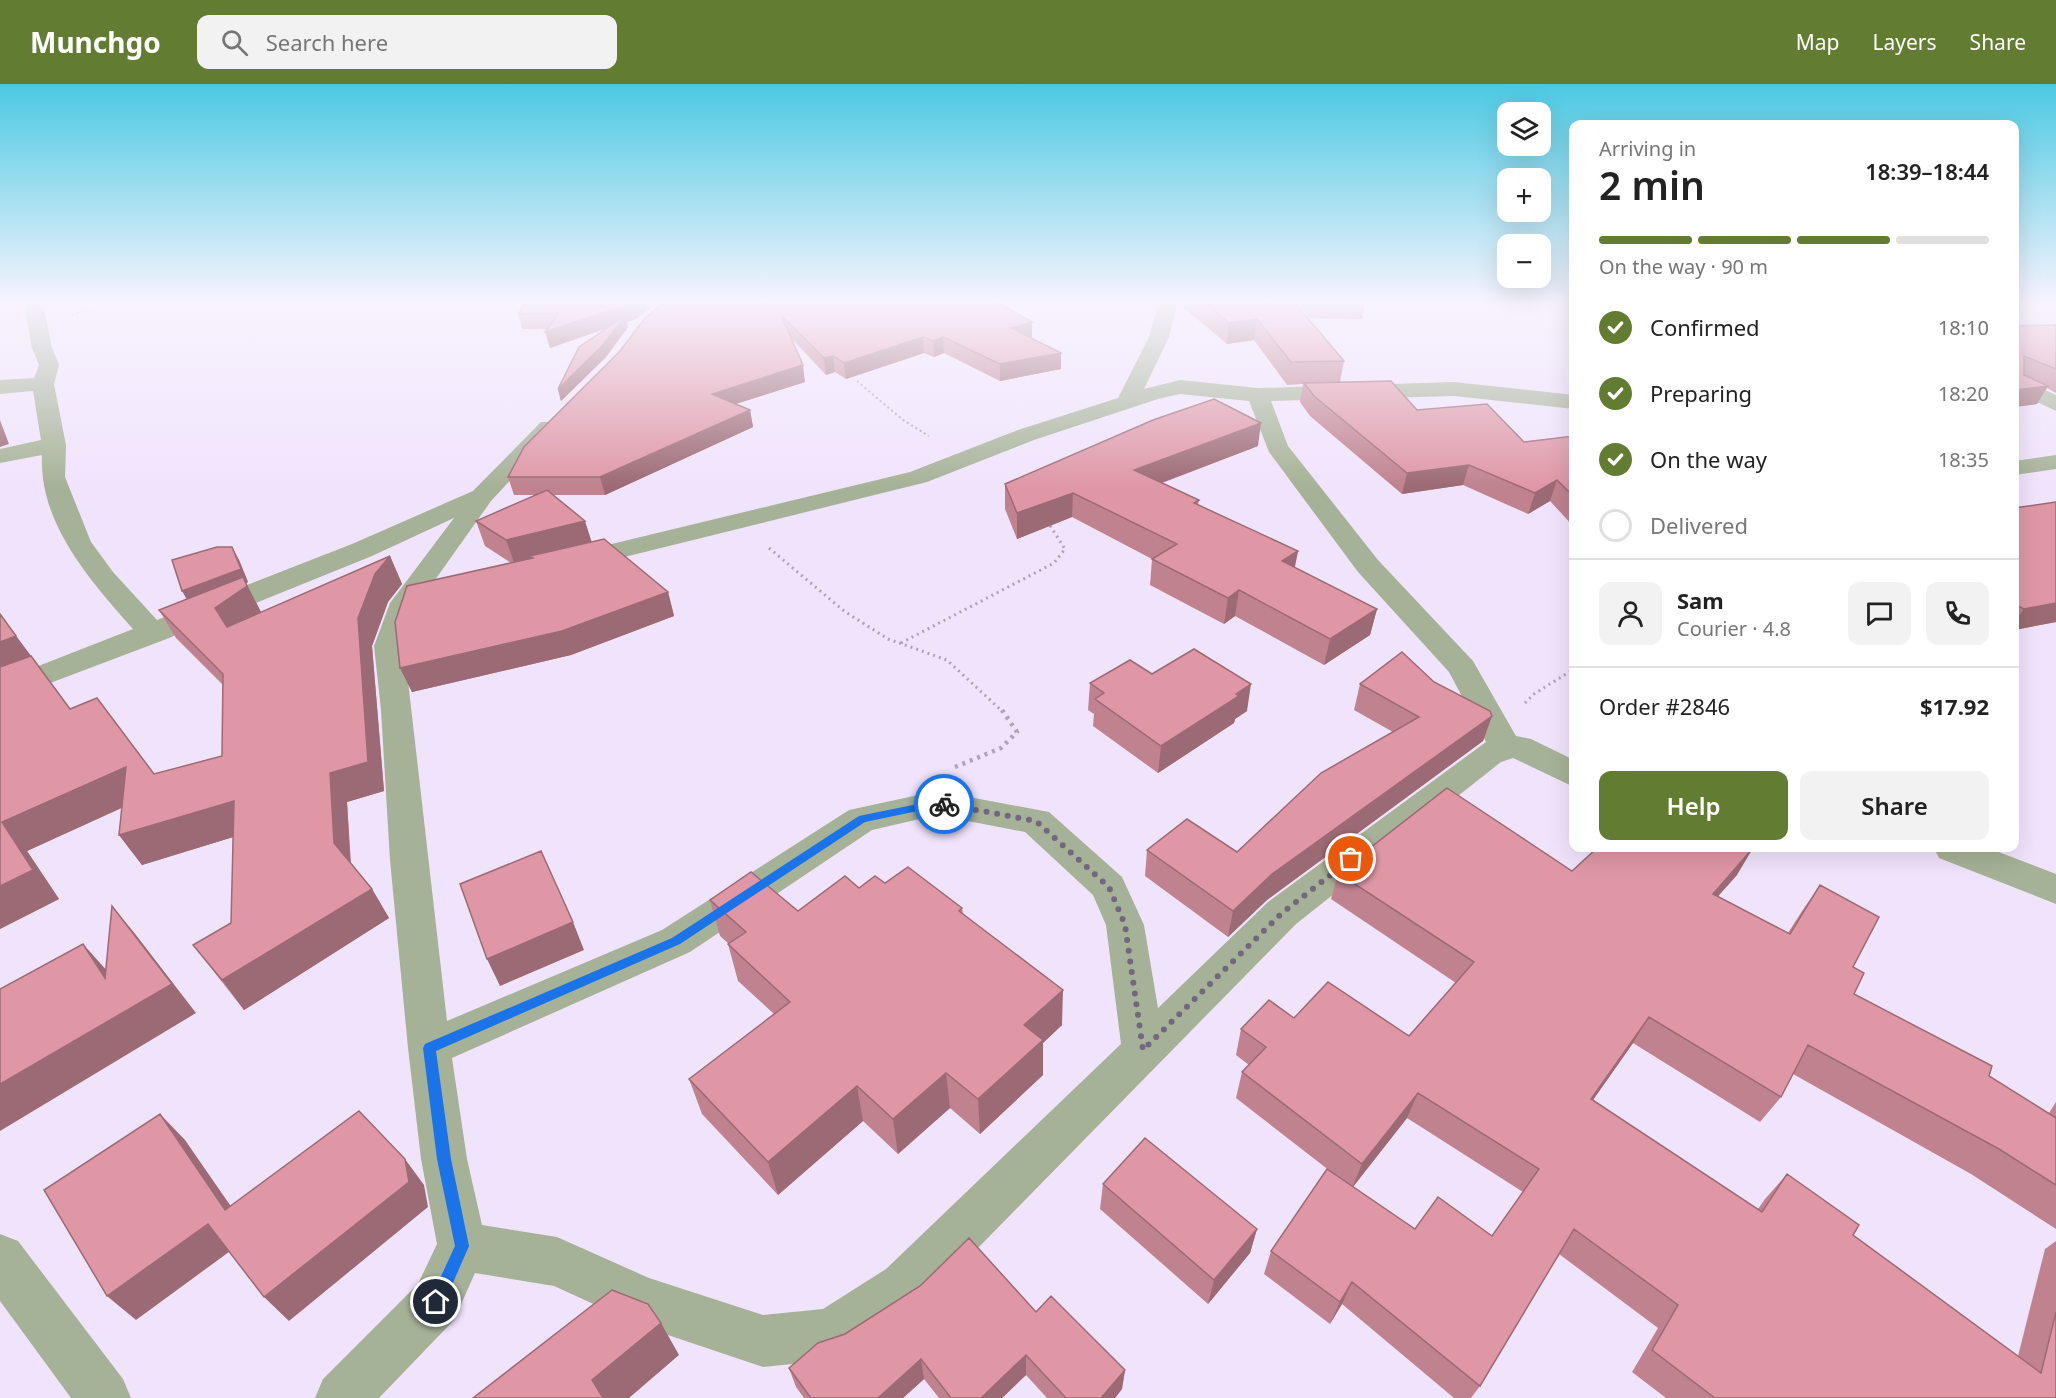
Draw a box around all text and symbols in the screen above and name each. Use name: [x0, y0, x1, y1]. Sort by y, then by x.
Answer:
search box: [197, 15, 617, 69]
text: Munchgo: [30, 23, 161, 61]
icon: search: [218, 26, 251, 59]
text: Search here: [266, 27, 388, 57]
text: Map: [1796, 28, 1840, 56]
text: Layers: [1873, 28, 1937, 56]
text: Share: [1970, 28, 2026, 56]
map controls: [1497, 102, 1551, 288]
button: layers: [1497, 102, 1551, 156]
text: Arriving in: [1599, 135, 1696, 162]
text: 18:39–18:44: [1865, 156, 1989, 186]
text: 2 min: [1599, 158, 1705, 211]
button: +: [1497, 168, 1551, 222]
button: −: [1497, 234, 1551, 288]
text: On the way · 90 m: [1599, 253, 1768, 280]
icon: check: [1599, 311, 1632, 344]
text: Confirmed: [1650, 312, 1760, 342]
text: 18:10: [1938, 314, 1989, 341]
icon: check: [1599, 377, 1632, 410]
text: Preparing: [1650, 378, 1752, 408]
text: 18:20: [1938, 380, 1989, 407]
icon: check: [1599, 443, 1632, 476]
text: On the way: [1650, 444, 1767, 474]
text: 18:35: [1938, 446, 1989, 473]
text: Delivered: [1650, 510, 1748, 540]
button: person: [1599, 582, 1662, 645]
button: chat: [1848, 582, 1911, 645]
button: phone: [1926, 582, 1989, 645]
text: Sam: [1677, 585, 1724, 615]
text: Courier · 4.8: [1677, 615, 1791, 642]
text: Order #2846: [1599, 691, 1730, 721]
text: $17.92: [1920, 691, 1989, 721]
button: Help: [1599, 771, 1788, 840]
button: Share: [1800, 771, 1989, 840]
courier: [914, 774, 974, 834]
icon: bike: [928, 788, 961, 821]
pin: [1325, 833, 1376, 884]
icon: bag: [1334, 842, 1367, 875]
pin: [410, 1276, 461, 1327]
icon: home: [419, 1285, 452, 1318]

